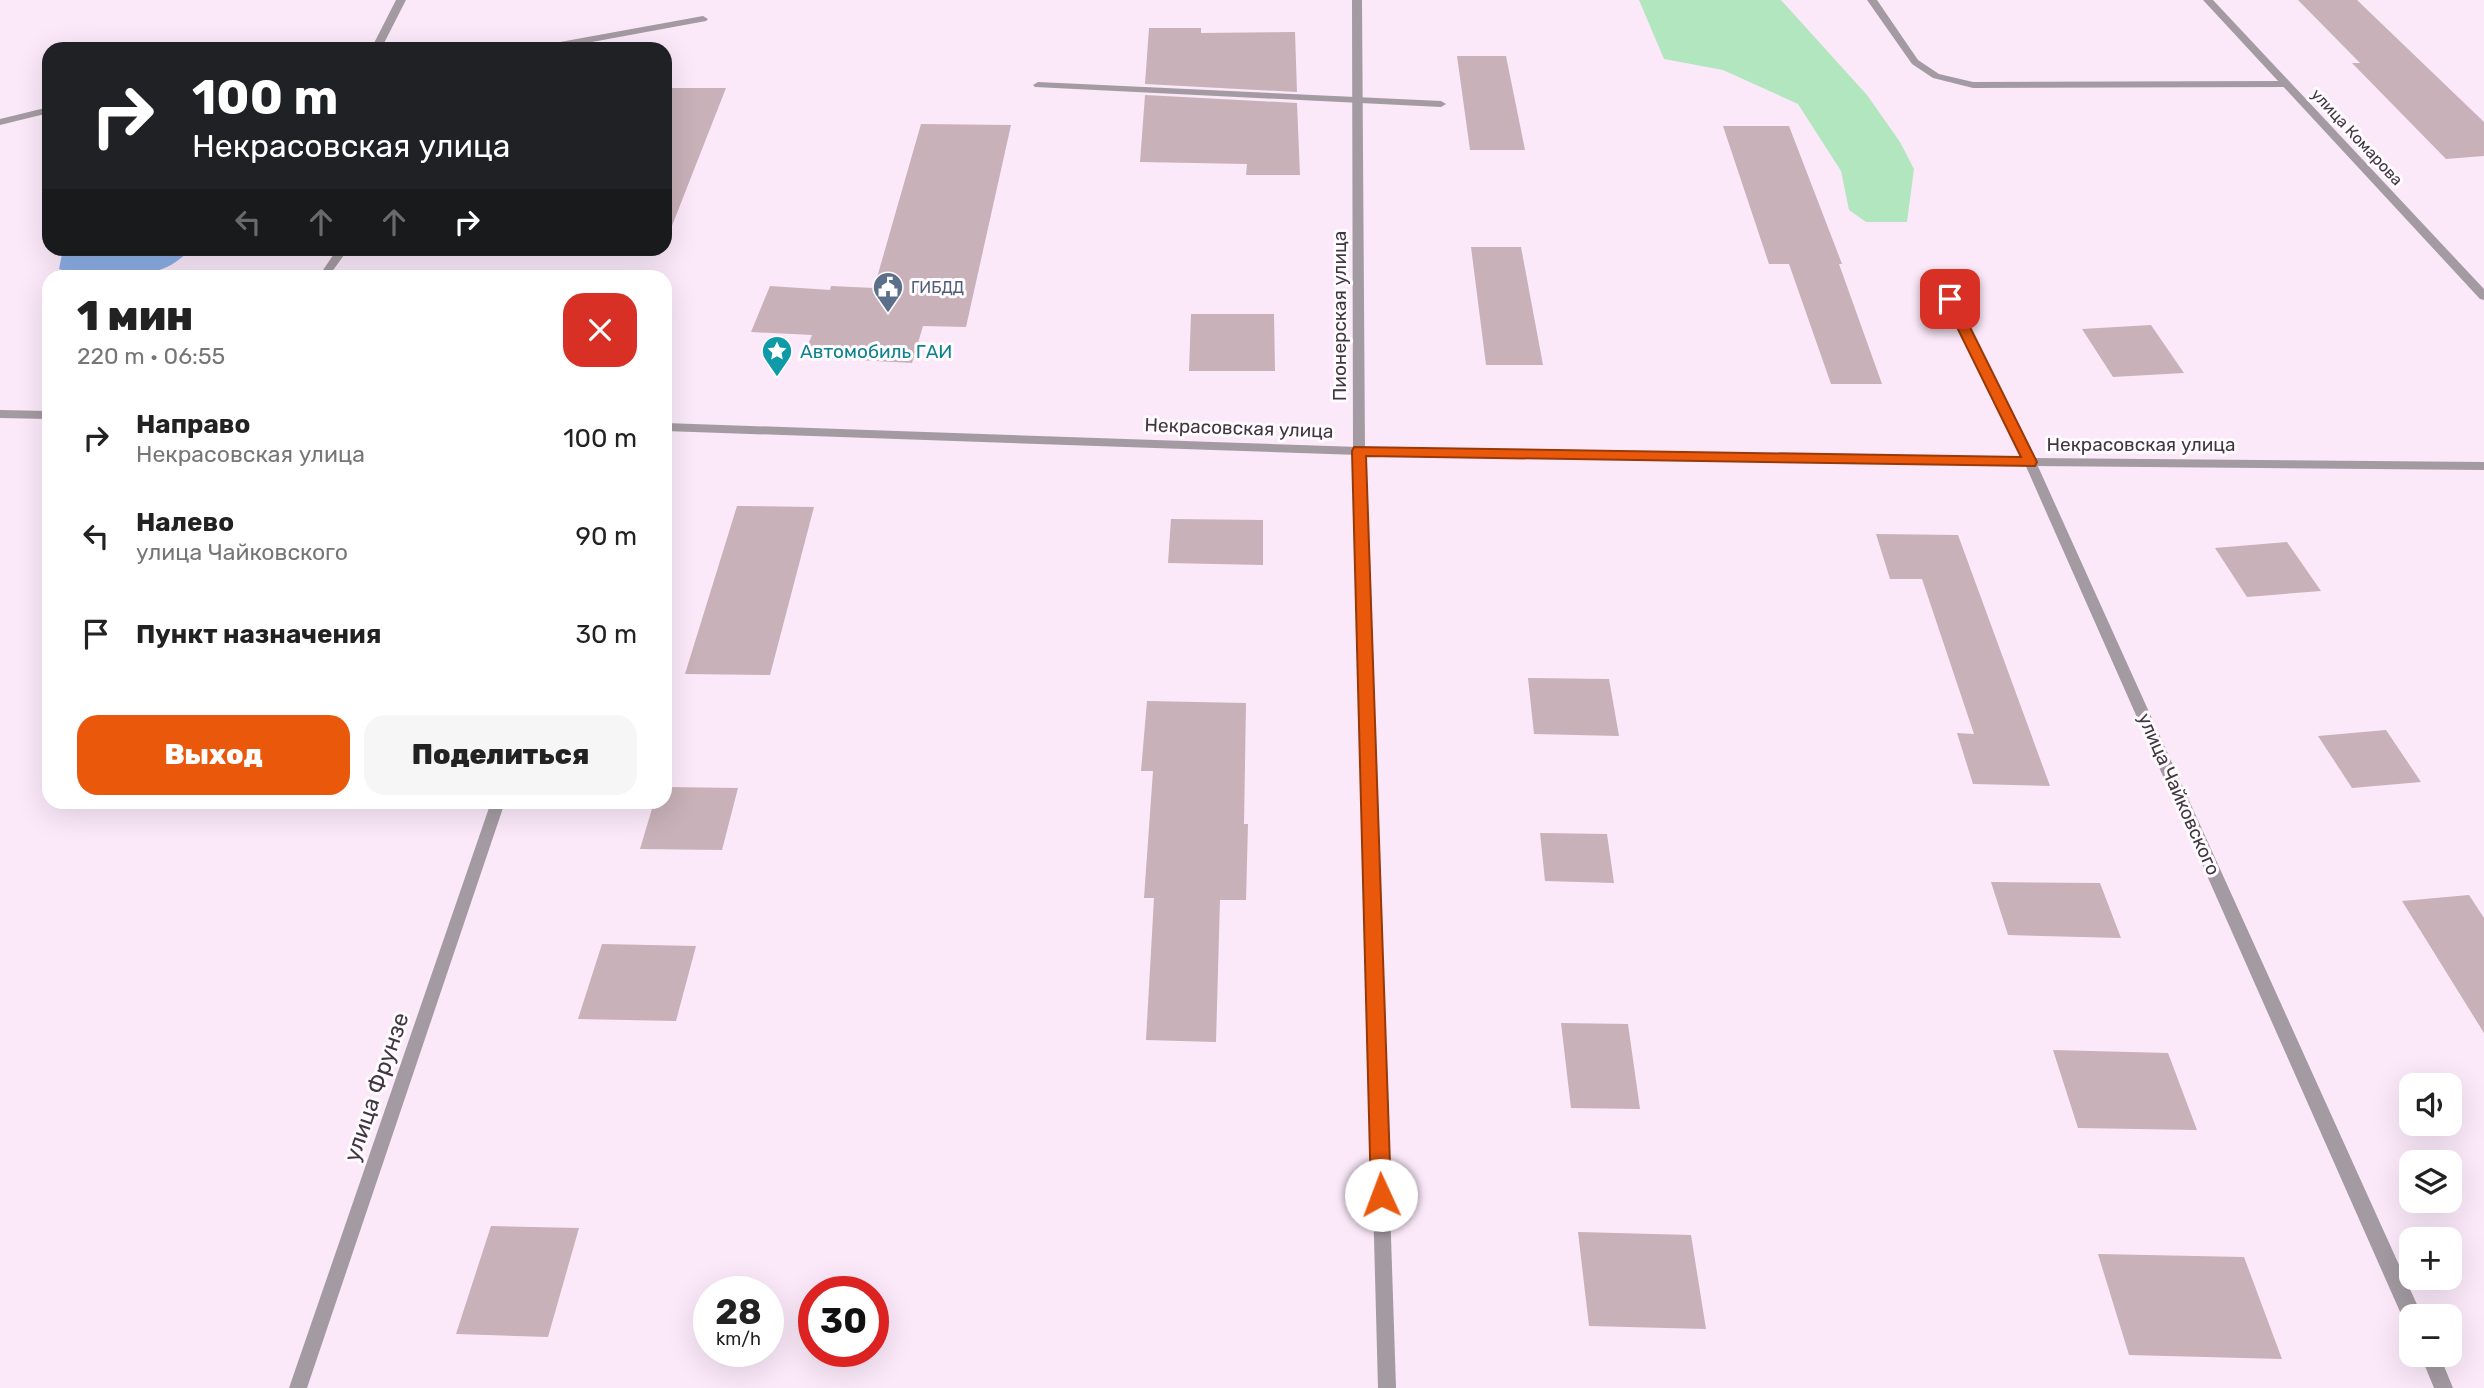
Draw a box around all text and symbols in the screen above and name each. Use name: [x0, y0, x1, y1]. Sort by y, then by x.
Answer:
text: 100 m: [192, 68, 338, 126]
icon: right: [77, 70, 168, 161]
street label: улица Комарова: [2307, 85, 2407, 189]
text: Некрасовская улица: [192, 127, 510, 165]
icon: left: [229, 203, 267, 241]
icon: ahead: [302, 203, 340, 241]
icon: ahead: [375, 203, 413, 241]
icon: right: [448, 203, 486, 241]
street label: Пионерская улица: [1328, 231, 1351, 401]
pin: [1920, 269, 1980, 329]
public building icon: ГИБДД: [871, 270, 905, 314]
place label: ГИБДД: [911, 278, 964, 297]
icon: arrive: [1931, 280, 1969, 318]
text: 1 мин: [77, 291, 193, 341]
button: close: [563, 293, 637, 367]
place icon: Автомобиль ГАИ: [760, 334, 794, 378]
place label: Автомобиль ГАИ: [800, 340, 952, 363]
text: 220 m · 06:55: [77, 342, 225, 370]
text: Направо: [136, 409, 250, 440]
street label: Некрасовская улица: [1144, 413, 1334, 443]
icon: right: [77, 419, 115, 457]
text: 100 m: [563, 423, 637, 454]
street label: Некрасовская улица: [2046, 433, 2236, 456]
text: Некрасовская улица: [136, 440, 365, 468]
text: Налево: [136, 507, 234, 538]
icon: left: [77, 517, 115, 555]
text: 90 m: [576, 521, 637, 552]
text: улица Чайковского: [136, 538, 348, 566]
icon: arrive: [77, 615, 115, 653]
text: Пункт назначения: [136, 619, 381, 650]
text: 30 m: [575, 619, 637, 650]
street label: улица Чайковского: [2133, 709, 2225, 879]
button: Выход: [77, 715, 350, 795]
button: Поделиться: [364, 715, 637, 795]
street label: улица Фрунзе: [337, 1009, 415, 1165]
map controls: [2399, 1073, 2462, 1367]
button: sound: [2399, 1073, 2462, 1136]
button: layers: [2399, 1150, 2462, 1213]
position arrow: [1344, 1158, 1418, 1232]
button: +: [2399, 1227, 2462, 1290]
speed limit sign: 30: [798, 1276, 889, 1367]
text: 28: [715, 1291, 762, 1333]
button: −: [2399, 1304, 2462, 1367]
text: km/h: [716, 1328, 761, 1350]

